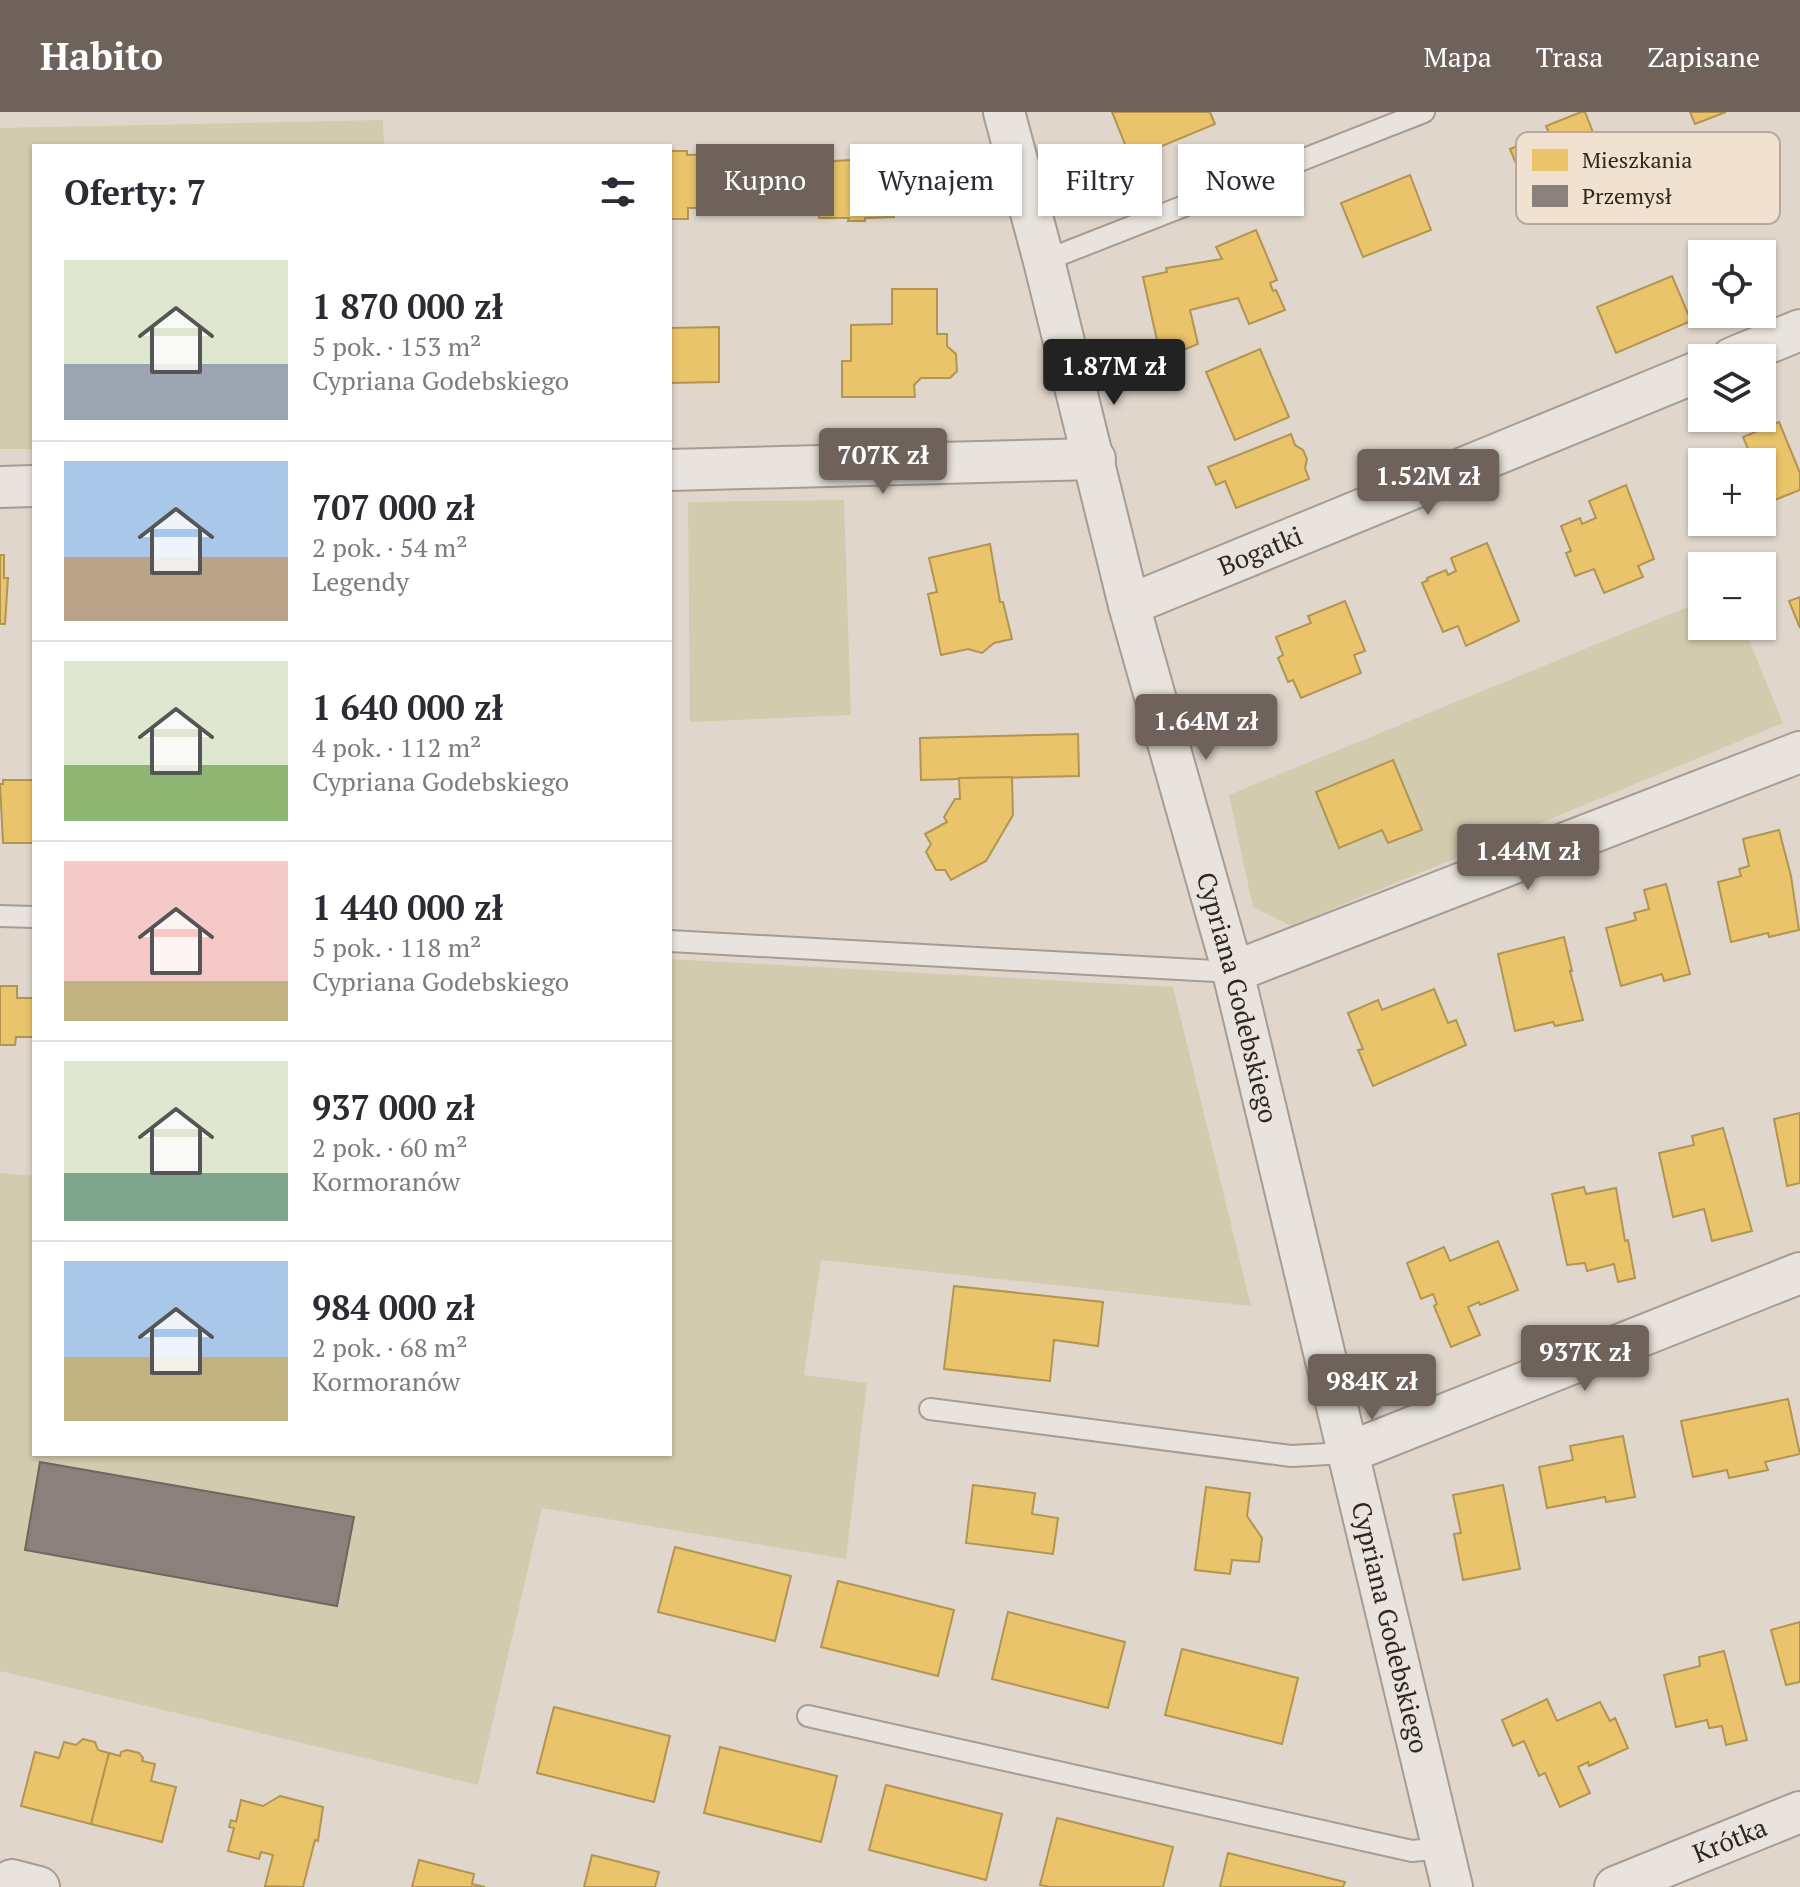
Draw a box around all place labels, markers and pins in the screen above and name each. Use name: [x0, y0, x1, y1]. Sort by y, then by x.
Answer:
pin: 1.87M zł: [1031, 339, 1197, 407]
pin: 707K zł: [809, 428, 957, 496]
pin: 1.52M zł: [1345, 449, 1511, 517]
pin: 1.64M zł: [1123, 694, 1289, 762]
pin: 1.44M zł: [1445, 824, 1611, 892]
pin: 937K zł: [1511, 1325, 1659, 1393]
pin: 984K zł: [1298, 1354, 1446, 1422]

